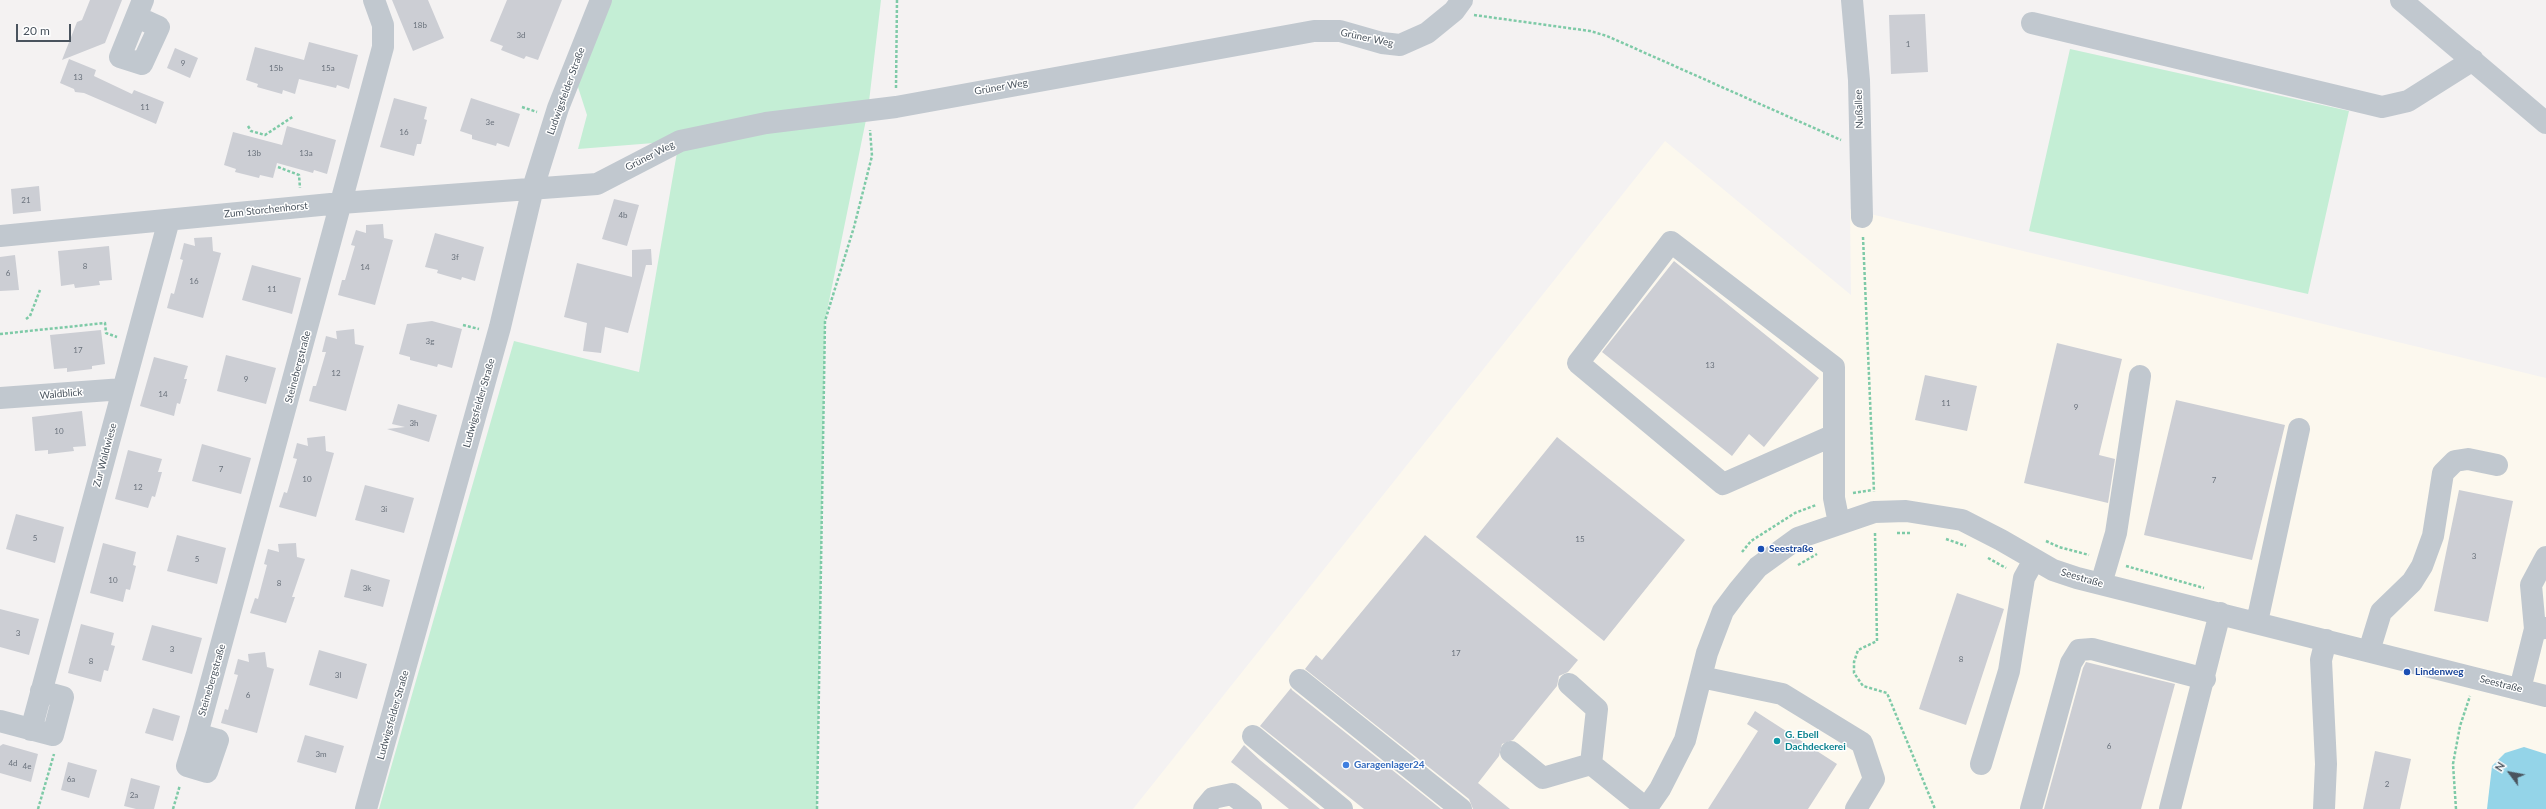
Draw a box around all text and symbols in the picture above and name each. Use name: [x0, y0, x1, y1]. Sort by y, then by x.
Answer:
scale bar: [18, 16, 73, 42]
house number: 18b: [413, 20, 427, 30]
text: 20 m: [23, 23, 50, 38]
street label: Grüner Weg: [1339, 27, 1395, 49]
house number: 3d: [516, 30, 526, 40]
house number: 1: [1906, 39, 1910, 49]
street label: Ludwigsfelder Straße: [545, 46, 587, 136]
house number: 9: [181, 58, 185, 68]
house number: 15b: [269, 63, 283, 73]
house number: 15a: [321, 63, 335, 73]
house number: 13: [73, 72, 83, 82]
street label: Grüner Weg: [973, 76, 1029, 98]
street label: Nußallee: [1852, 89, 1866, 129]
house number: 11: [140, 102, 150, 112]
house number: 3e: [486, 117, 494, 127]
house number: 16: [399, 127, 409, 137]
street label: Grüner Weg: [623, 138, 677, 174]
house number: 13b: [247, 148, 261, 158]
house number: 13a: [299, 148, 313, 158]
house number: 21: [21, 195, 31, 205]
street label: Zum Storchenhorst: [224, 200, 308, 220]
house number: 4b: [618, 210, 628, 220]
house number: 3f: [451, 252, 459, 262]
house number: 8: [83, 261, 87, 271]
house number: 14: [360, 262, 370, 272]
house number: 6: [6, 268, 10, 278]
house number: 16: [189, 276, 199, 286]
house number: 11: [267, 284, 277, 294]
street label: Steinebergstraße: [283, 330, 313, 404]
house number: 3g: [426, 336, 434, 346]
house number: 17: [73, 345, 83, 355]
street label: Ludwigsfelder Straße: [461, 357, 497, 449]
house number: 13: [1705, 360, 1715, 370]
house number: 12: [331, 368, 341, 378]
house number: 9: [244, 374, 248, 384]
street label: Waldblick: [39, 386, 83, 402]
house number: 14: [158, 389, 168, 399]
house number: 11: [1941, 398, 1951, 408]
house number: 9: [2074, 402, 2078, 412]
house number: 3h: [409, 418, 419, 428]
street label: Zur Waldwiese: [91, 422, 119, 488]
house number: 10: [54, 426, 64, 436]
house number: 7: [219, 464, 223, 474]
house number: 10: [302, 474, 312, 484]
house number: 7: [2212, 475, 2216, 485]
house number: 12: [133, 482, 143, 492]
house number: 3i: [381, 504, 387, 514]
house number: 5: [33, 533, 37, 543]
house number: 15: [1575, 534, 1585, 544]
place label: Seestraße: [1769, 543, 1813, 555]
marker: Seestraße: [1756, 544, 1766, 554]
house number: 3: [2472, 551, 2476, 561]
house number: 5: [195, 554, 199, 564]
street label: Seestraße: [2059, 566, 2105, 590]
house number: 10: [108, 575, 118, 585]
house number: 8: [277, 578, 281, 588]
house number: 3k: [363, 583, 371, 593]
house number: 3: [16, 628, 20, 638]
street label: Steinebergstraße: [196, 643, 228, 717]
house number: 3: [170, 644, 174, 654]
house number: 17: [1451, 648, 1461, 658]
house number: 8: [1959, 654, 1963, 664]
house number: 8: [89, 656, 93, 666]
place label: Lindenweg: [2415, 666, 2464, 678]
marker: Lindenweg: [2402, 667, 2412, 677]
street label: Ludwigsfelder Straße: [375, 669, 411, 761]
house number: 3l: [335, 670, 341, 680]
street label: Seestraße: [2478, 673, 2524, 695]
house number: 6: [246, 690, 250, 700]
place label: G. Ebell Dachdeckerei: [1785, 729, 1846, 752]
marker: G. Ebell Dachdeckerei: [1772, 736, 1782, 746]
house number: 6: [2107, 741, 2111, 751]
house number: 3m: [315, 749, 327, 759]
north arrow: [2490, 753, 2530, 793]
house number: 4d: [8, 758, 18, 768]
place label: Garagenlager24: [1354, 759, 1425, 771]
text: N: [2492, 759, 2507, 773]
marker: Garagenlager24: [1341, 760, 1351, 770]
house number: 4e: [23, 761, 31, 771]
house number: 6a: [67, 774, 75, 784]
house number: 2: [2385, 779, 2389, 789]
house number: 2a: [130, 790, 138, 800]

